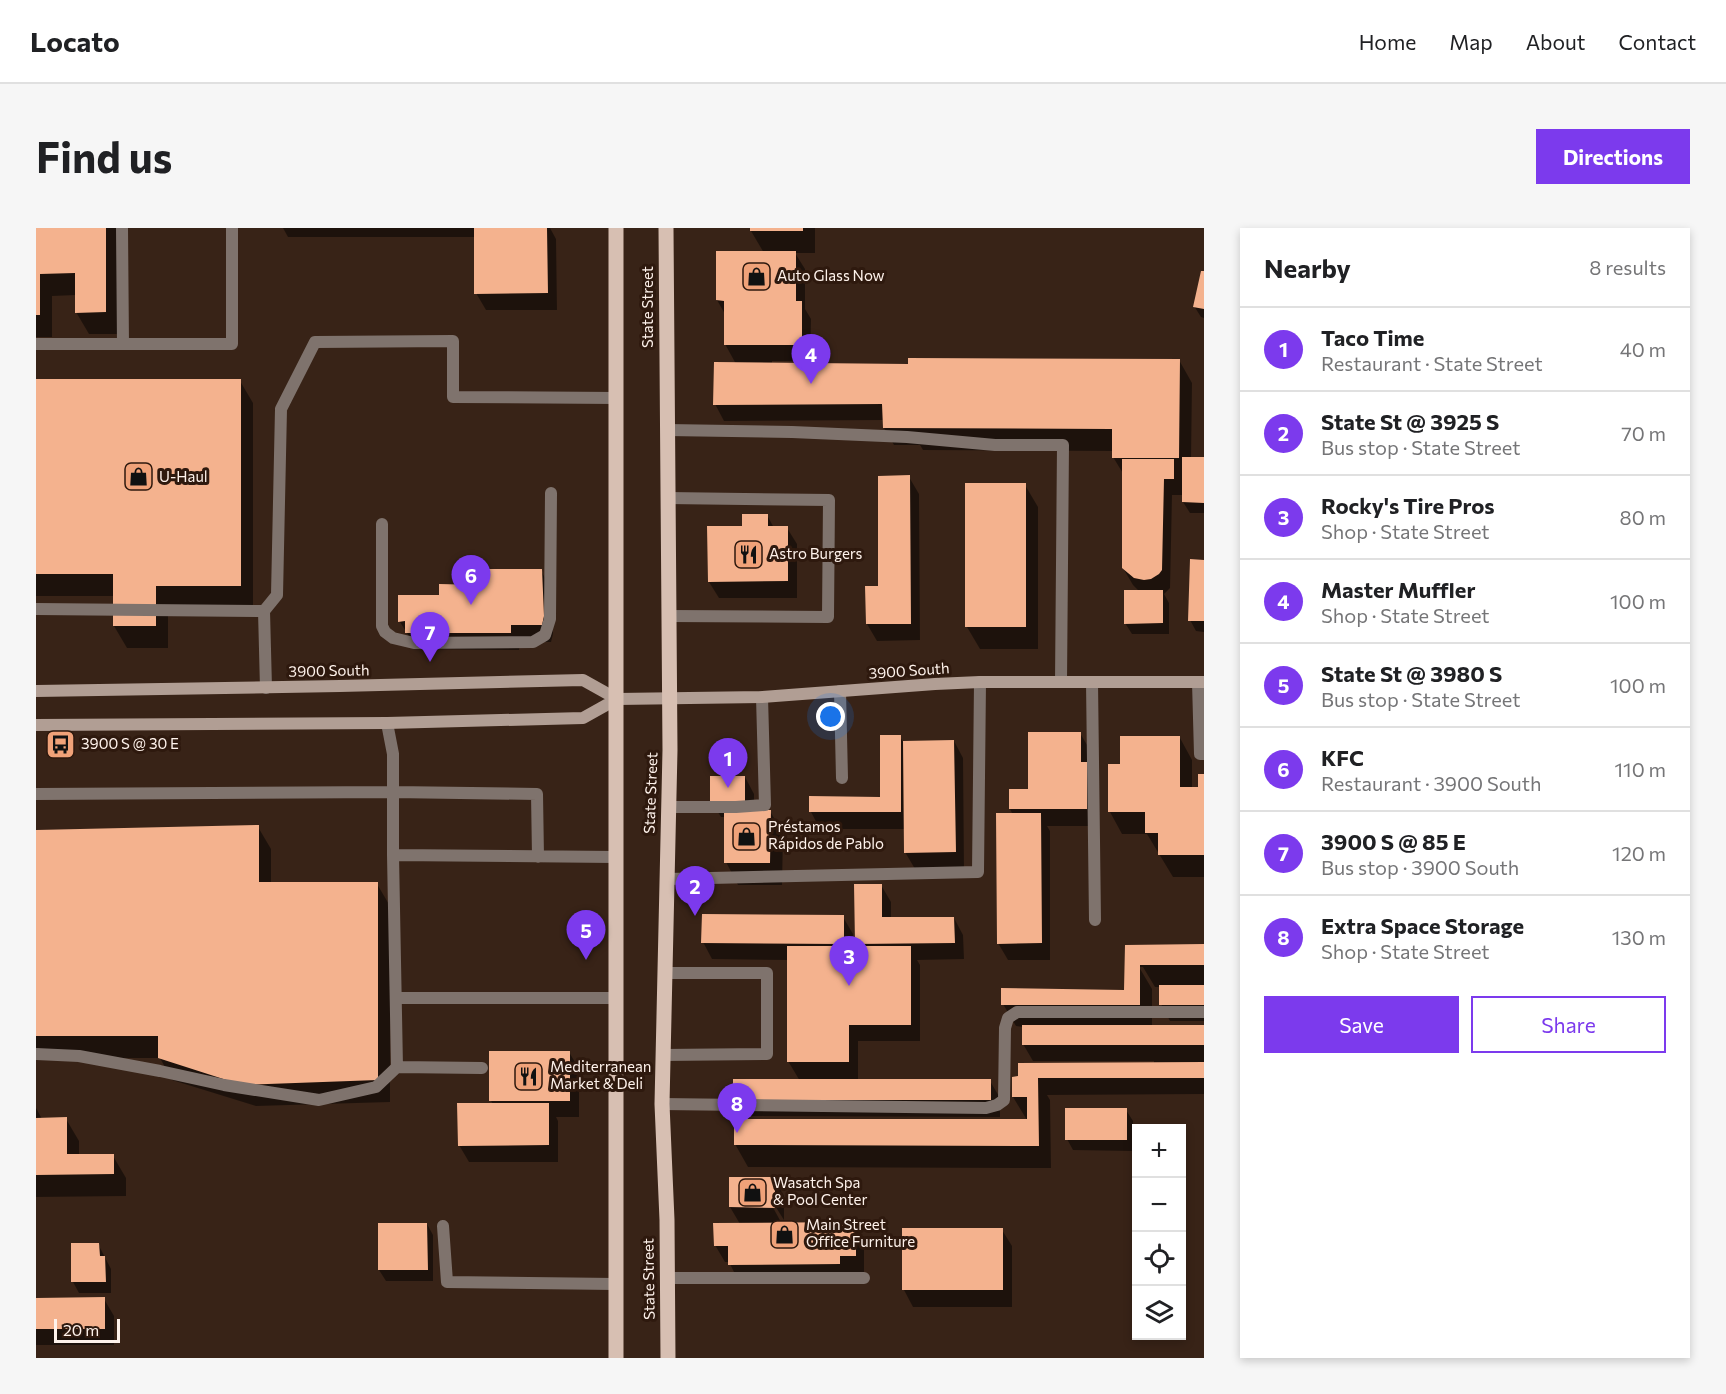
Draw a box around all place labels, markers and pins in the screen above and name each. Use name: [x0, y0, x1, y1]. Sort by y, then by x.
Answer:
shop icon: Auto Glass Now: [740, 260, 772, 292]
place label: Auto Glass Now: [777, 266, 885, 284]
pin: 4: [792, 334, 830, 384]
shop icon: U-Haul: [122, 461, 154, 493]
place label: U-Haul: [159, 467, 208, 485]
restaurant icon: Astro Burgers: [732, 538, 764, 570]
place label: Astro Burgers: [769, 544, 863, 562]
pin: 6: [452, 556, 490, 605]
pin: 7: [410, 612, 450, 662]
bus stop icon: 3900 S @ 30 E: [44, 728, 76, 760]
place label: 3900 S @ 30 E: [81, 734, 179, 752]
pin: 1: [708, 738, 748, 788]
place label: Préstamos Rápidos de Pablo: [768, 817, 884, 852]
shop icon: Préstamos Rápidos de Pablo: [731, 820, 763, 852]
pin: 2: [676, 866, 714, 916]
pin: 5: [566, 910, 606, 960]
pin: 3: [830, 936, 868, 986]
place label: Mediterranean Market & Deli: [550, 1057, 651, 1092]
restaurant icon: Mediterranean Market & Deli: [513, 1060, 545, 1092]
pin: 8: [718, 1084, 756, 1133]
place label: Wasatch Spa & Pool Center: [773, 1173, 867, 1208]
shop icon: Wasatch Spa & Pool Center: [736, 1176, 768, 1208]
place label: Main Street Office Furniture: [806, 1215, 915, 1250]
shop icon: Main Street Office Furniture: [769, 1218, 801, 1250]

